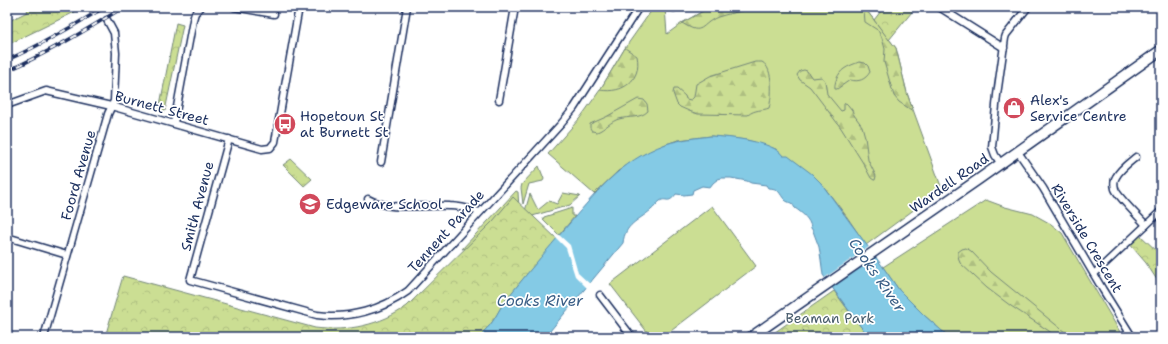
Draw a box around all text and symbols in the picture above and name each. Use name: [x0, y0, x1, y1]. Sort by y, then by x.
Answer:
street label: Burnett Street: [113, 87, 211, 129]
place label: Alex's Service Centre: [1030, 91, 1127, 125]
shop icon: Alex's Service Centre: [1001, 95, 1027, 121]
place label: Hopetoun St at Burnett St: [300, 107, 389, 141]
bus stop icon: Hopetoun St at Burnett St: [272, 111, 298, 137]
street label: Foord Avenue: [57, 128, 100, 222]
street label: Wardell Road: [906, 149, 992, 217]
street label: Smith Avenue: [176, 159, 218, 253]
street label: Riverside Crescent: [1047, 180, 1127, 296]
street label: Tennent Parade: [404, 186, 488, 276]
school or university icon: Edgeware School: [297, 191, 323, 217]
place label: Edgeware School: [326, 195, 443, 213]
water label: Cooks River: [844, 234, 910, 317]
water label: Cooks River: [497, 291, 584, 311]
park label: Beaman Park: [786, 309, 874, 327]

